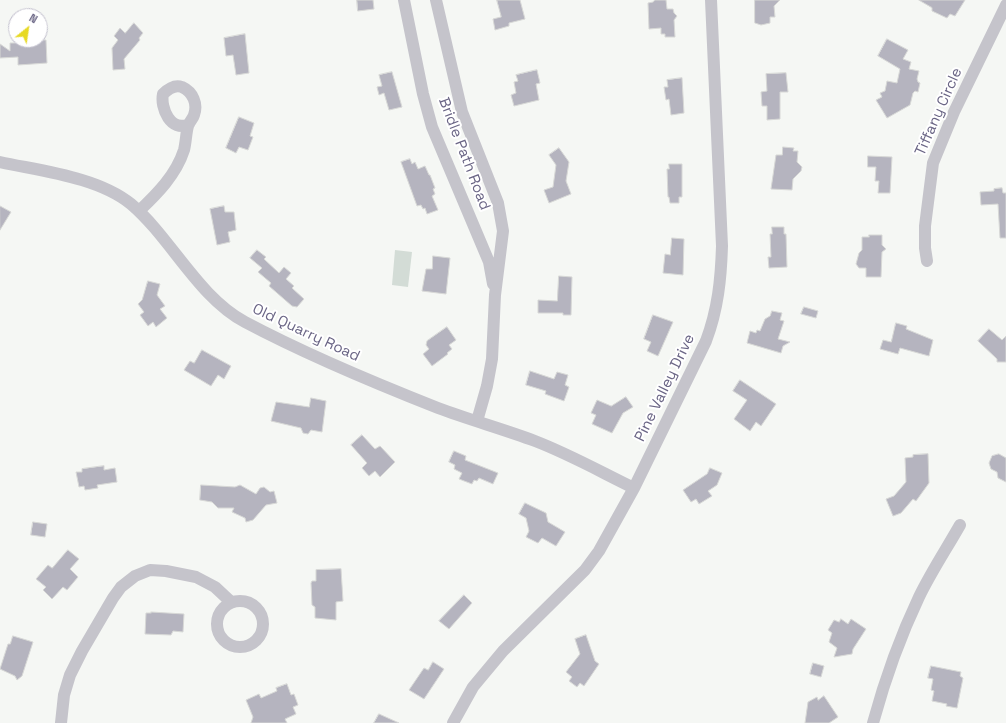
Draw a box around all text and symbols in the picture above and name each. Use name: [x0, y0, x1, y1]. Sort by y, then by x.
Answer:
north arrow: [8, 8, 48, 48]
text: N: [27, 11, 40, 26]
street label: Tiffany Circle: [912, 65, 966, 159]
street label: Bridle Path Road: [434, 95, 494, 213]
street label: Old Quarry Road: [250, 300, 362, 366]
street label: Pine Valley Drive: [631, 331, 699, 445]

